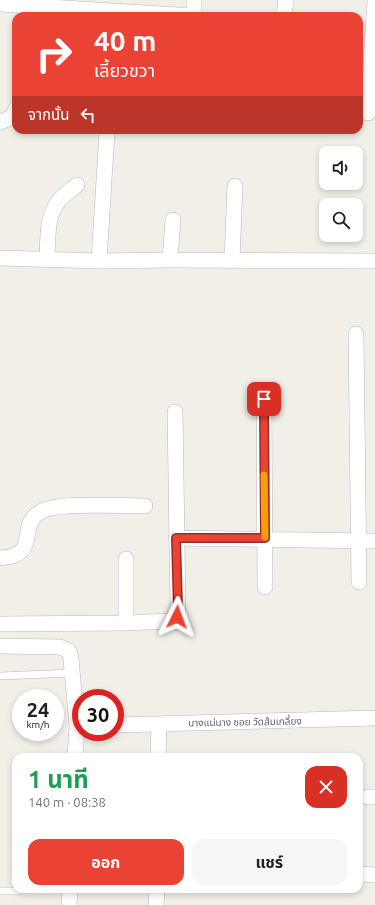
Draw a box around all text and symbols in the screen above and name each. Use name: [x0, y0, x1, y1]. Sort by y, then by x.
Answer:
text: 40 m: [94, 25, 156, 56]
icon: right: [28, 28, 80, 80]
text: เลี้ยวขวา: [94, 60, 155, 80]
icon: left: [77, 104, 99, 126]
text: จากนั้น: [28, 106, 69, 123]
map controls: [319, 146, 363, 242]
button: sound: [319, 146, 363, 190]
button: search: [319, 198, 363, 242]
pin: [247, 382, 281, 416]
icon: arrive: [253, 388, 275, 410]
position arrow: [156, 596, 198, 638]
speed limit sign: 30: [72, 689, 124, 741]
text: 24: [27, 698, 49, 721]
street label: บางแม่นาง ซอย วัดส้มเกลี้ยง: [188, 714, 302, 728]
text: km/h: [26, 719, 50, 730]
text: 1 นาที: [28, 766, 89, 793]
button: close: [305, 766, 347, 808]
text: 140 m · 08:38: [28, 795, 106, 809]
button: ออก: [28, 839, 184, 885]
button: แชร์: [192, 839, 347, 885]

